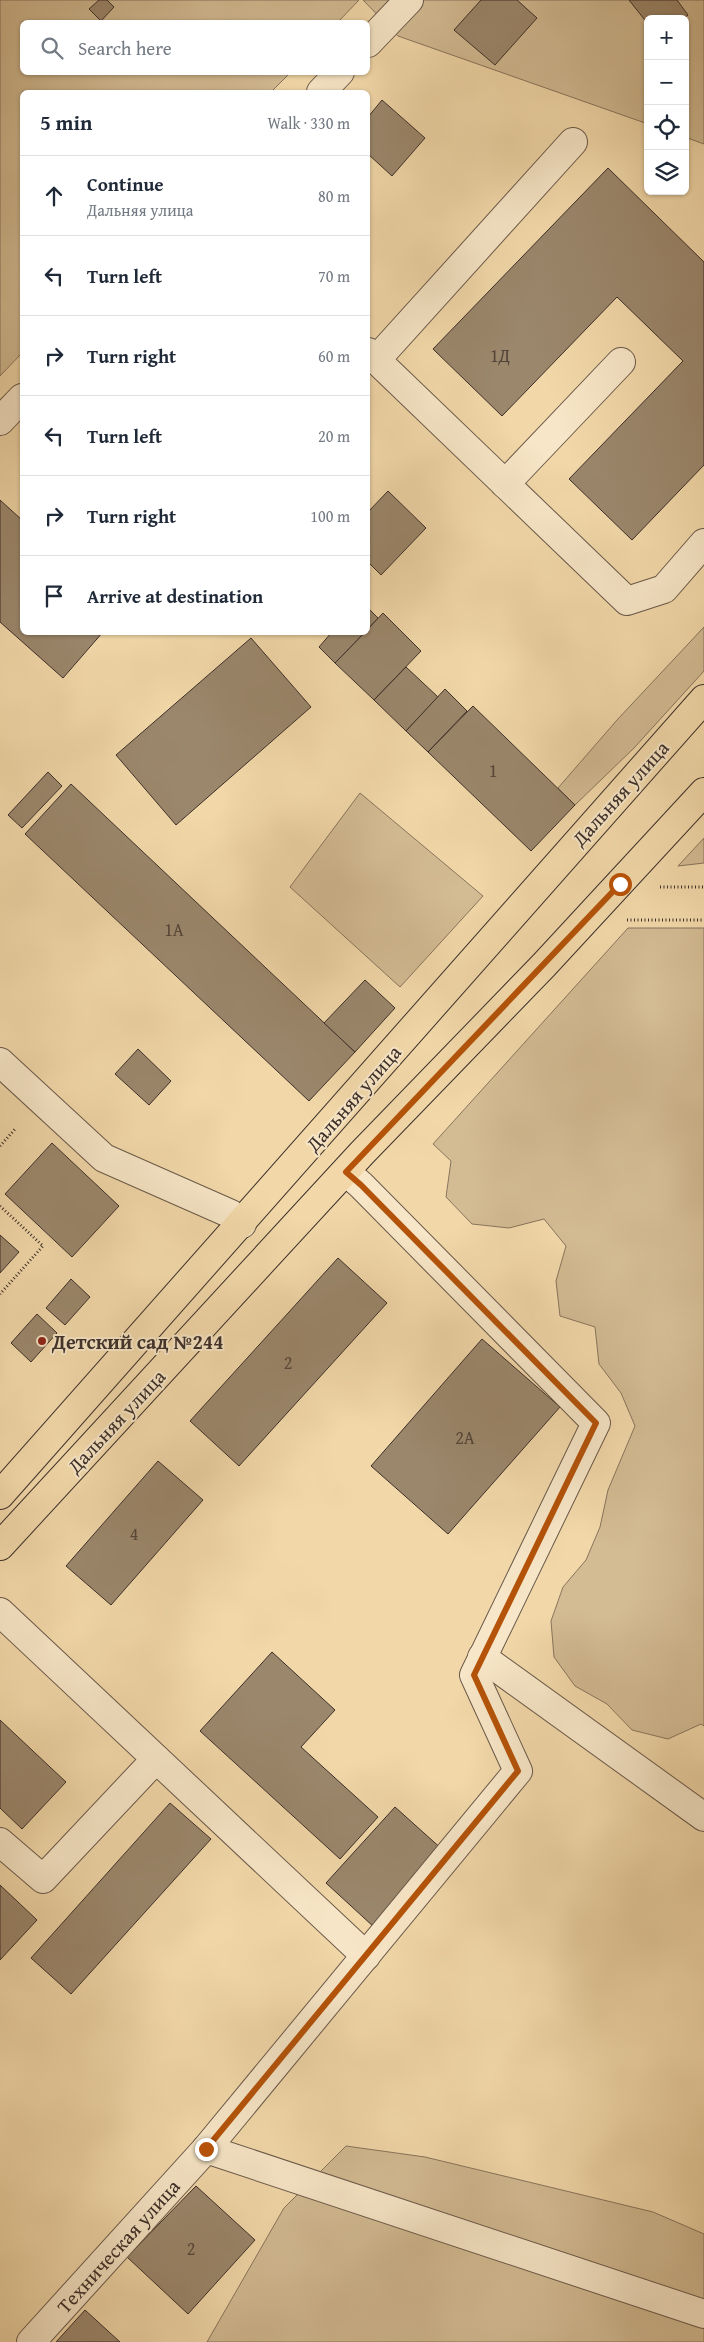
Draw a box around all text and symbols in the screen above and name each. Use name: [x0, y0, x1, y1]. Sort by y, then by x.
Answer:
map controls: [644, 15, 689, 195]
button: +: [644, 15, 689, 60]
search box: [20, 20, 370, 75]
icon: search: [38, 34, 66, 62]
text: Search here: [78, 34, 172, 62]
button: −: [644, 60, 689, 105]
button: locate: [644, 105, 689, 150]
text: 5 min: [40, 107, 92, 138]
text: Walk · 330 m: [267, 111, 350, 135]
button: layers: [644, 150, 689, 195]
text: Continue: [87, 170, 164, 198]
icon: ahead: [40, 182, 68, 210]
text: 80 m: [318, 184, 350, 208]
text: Дальняя улица: [87, 198, 193, 222]
icon: left: [40, 262, 68, 290]
text: Turn left: [87, 262, 162, 290]
text: 70 m: [318, 264, 350, 288]
icon: right: [40, 342, 68, 370]
text: Turn right: [87, 342, 176, 370]
house number: 1Д: [490, 342, 510, 369]
text: 60 m: [318, 344, 350, 368]
icon: left: [40, 422, 68, 450]
text: Turn left: [87, 422, 162, 450]
text: 20 m: [318, 424, 350, 448]
icon: right: [40, 502, 68, 530]
text: Turn right: [87, 502, 176, 530]
text: 100 m: [310, 504, 350, 528]
icon: arrive: [40, 582, 68, 610]
text: Arrive at destination: [87, 582, 263, 610]
street label: Дальняя улица: [564, 734, 676, 853]
house number: 1: [489, 757, 497, 784]
route start: [609, 873, 632, 896]
house number: 1А: [164, 916, 184, 943]
street label: Дальняя улица: [298, 1038, 408, 1158]
place label: Детский сад №244: [51, 1327, 224, 1356]
marker: Детский сад №244: [36, 1335, 48, 1347]
house number: 2: [284, 1349, 292, 1376]
street label: Дальняя улица: [59, 1362, 172, 1480]
house number: 2А: [455, 1424, 475, 1451]
house number: 4: [130, 1520, 138, 1547]
route end: [195, 2138, 218, 2161]
street label: Техническая улица: [50, 2172, 187, 2320]
house number: 2: [187, 2235, 195, 2262]

